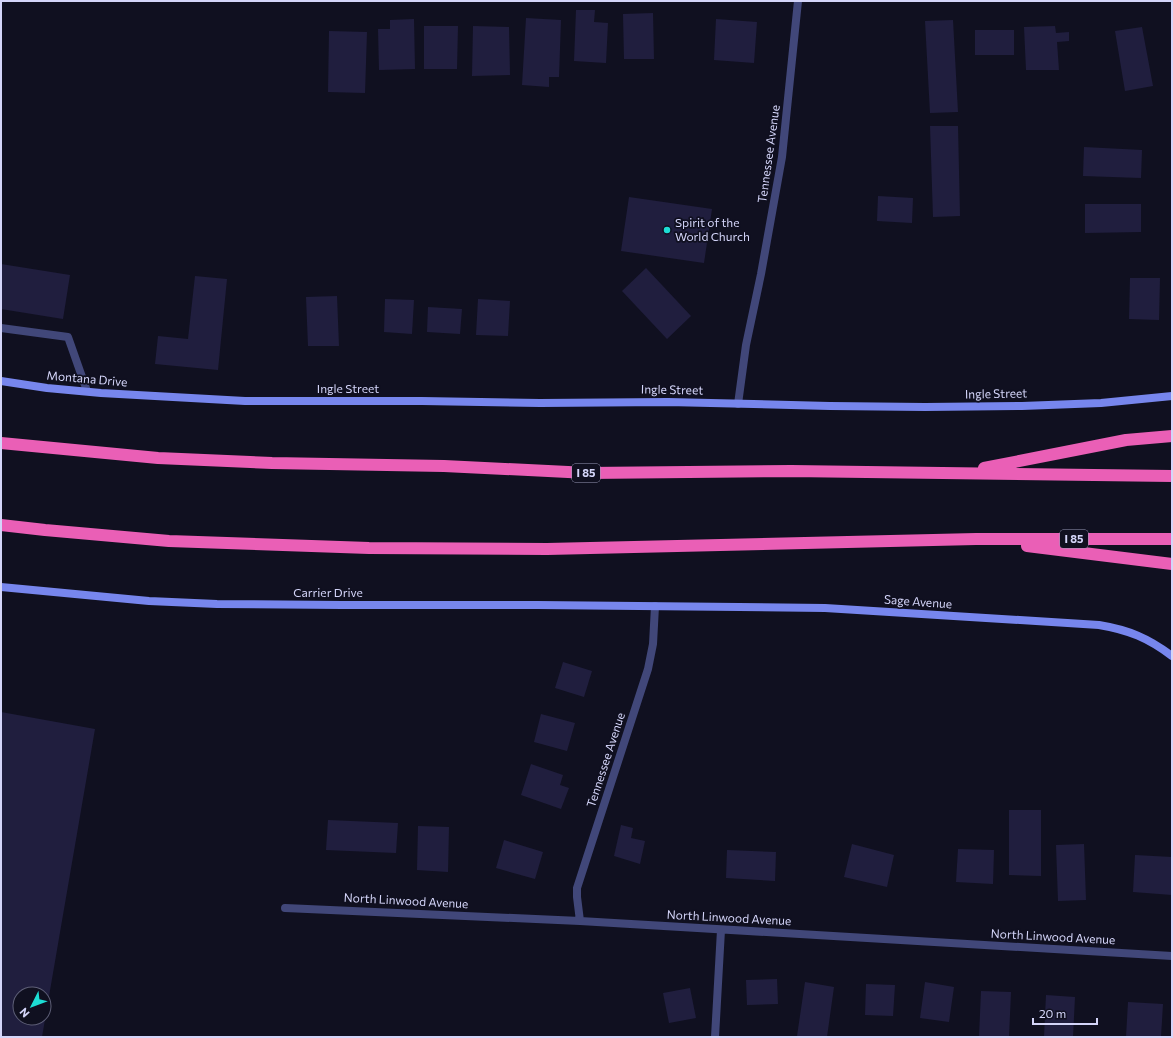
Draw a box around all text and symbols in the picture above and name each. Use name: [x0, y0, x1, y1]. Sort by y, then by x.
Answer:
street label: Tennessee Avenue: [754, 104, 782, 204]
place label: Spirit of the World Church: [675, 215, 750, 243]
marker: Spirit of the World Church: [662, 225, 672, 235]
street label: Montana Drive: [46, 367, 128, 389]
street label: Ingle Street: [317, 381, 379, 395]
street label: Ingle Street: [641, 381, 703, 397]
street label: Ingle Street: [965, 385, 1027, 401]
road number: I 85: [572, 464, 600, 482]
road number: I 85: [1060, 530, 1088, 548]
street label: Carrier Drive: [293, 585, 363, 599]
street label: Sage Avenue: [883, 592, 953, 610]
street label: Tennessee Avenue: [583, 710, 627, 809]
street label: North Linwood Avenue: [343, 890, 469, 910]
street label: North Linwood Avenue: [666, 907, 792, 927]
street label: North Linwood Avenue: [990, 926, 1116, 946]
north arrow: [12, 986, 52, 1026]
scale bar: [1033, 1000, 1097, 1026]
text: N: [17, 1006, 32, 1020]
text: 20 m: [1039, 1006, 1066, 1020]

